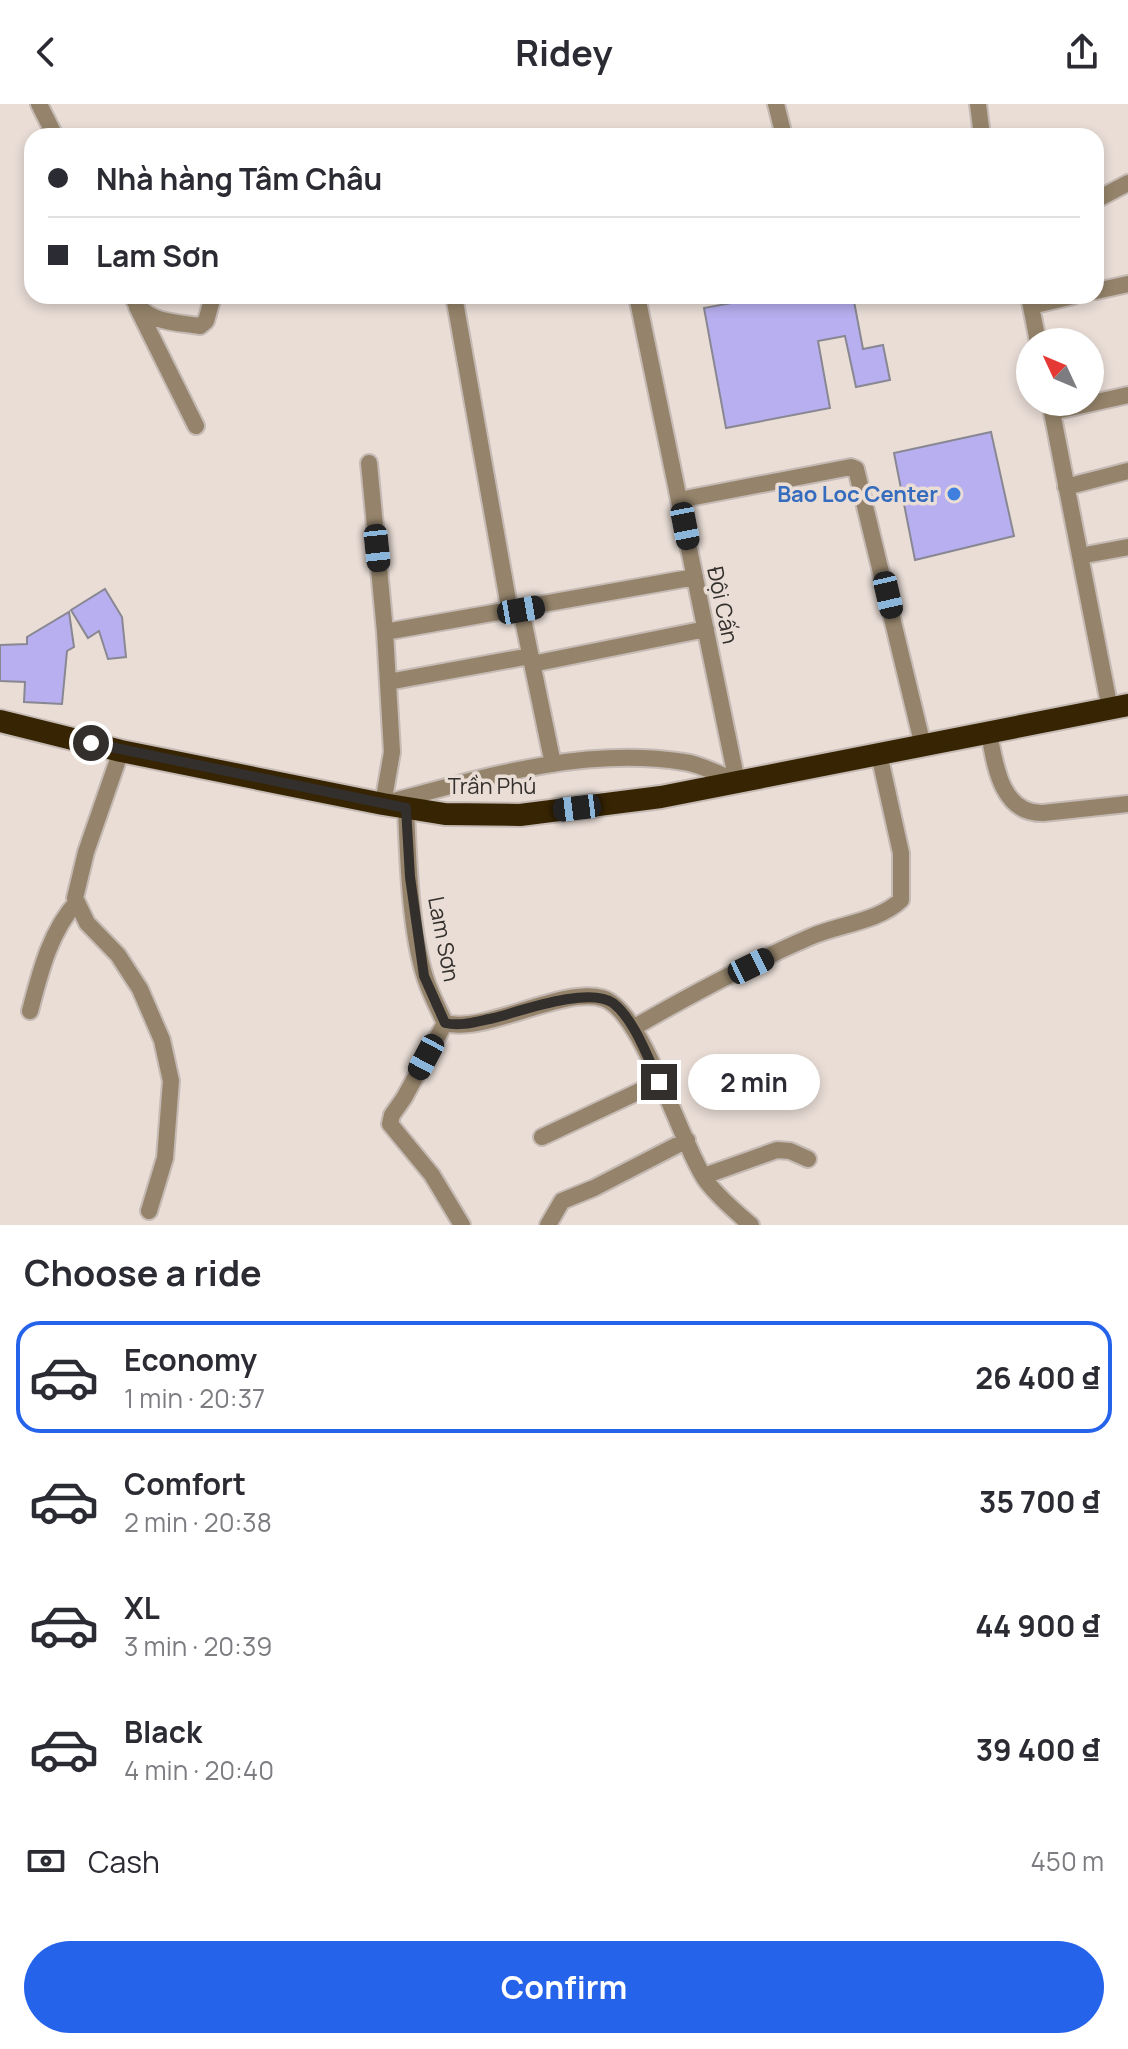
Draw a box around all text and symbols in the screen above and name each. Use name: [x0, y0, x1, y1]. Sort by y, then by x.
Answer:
text: Ridey: [515, 28, 613, 77]
icon: back: [24, 30, 68, 74]
icon: share: [1060, 30, 1104, 74]
text: Nhà hàng Tâm Châu: [96, 158, 382, 199]
text: Lam Sơn: [96, 235, 219, 276]
north arrow: [1016, 328, 1104, 416]
map controls: [1016, 328, 1104, 416]
place label: Bao Loc Center: [777, 479, 938, 509]
marker: Bao Loc Center: [945, 485, 963, 503]
car: [669, 500, 701, 552]
car: [363, 523, 391, 573]
street label: Đội Cấn: [700, 564, 746, 646]
car: [871, 569, 905, 621]
car: [495, 594, 547, 626]
route start: [73, 725, 109, 761]
street label: Trần Phú: [448, 771, 536, 801]
car: [552, 793, 602, 823]
street label: Lam Sơn: [421, 894, 467, 984]
car: [724, 945, 778, 987]
car: [404, 1030, 448, 1084]
callout: 2 min: [687, 1054, 819, 1110]
route end: [641, 1064, 677, 1100]
text: 2 min: [720, 1064, 788, 1100]
text: Choose a ride: [24, 1248, 262, 1297]
text: Economy: [124, 1339, 257, 1380]
icon: car: [28, 1341, 100, 1413]
text: 26 400 ₫: [975, 1357, 1100, 1398]
text: 1 min · 20:37: [124, 1380, 265, 1416]
text: Comfort: [124, 1463, 246, 1504]
icon: car: [28, 1465, 100, 1537]
text: 35 700 ₫: [979, 1481, 1100, 1522]
text: 2 min · 20:38: [124, 1504, 272, 1540]
text: XL: [124, 1587, 160, 1628]
icon: car: [28, 1589, 100, 1661]
text: 44 900 ₫: [975, 1605, 1100, 1646]
text: 3 min · 20:39: [124, 1628, 272, 1664]
text: Black: [124, 1711, 202, 1752]
icon: car: [28, 1713, 100, 1785]
text: 39 400 ₫: [976, 1729, 1100, 1770]
text: 4 min · 20:40: [124, 1752, 274, 1788]
icon: cash: [24, 1839, 68, 1883]
text: Cash: [88, 1841, 160, 1882]
text: 450 m: [1031, 1843, 1104, 1879]
button: Confirm: [24, 1941, 1104, 2033]

